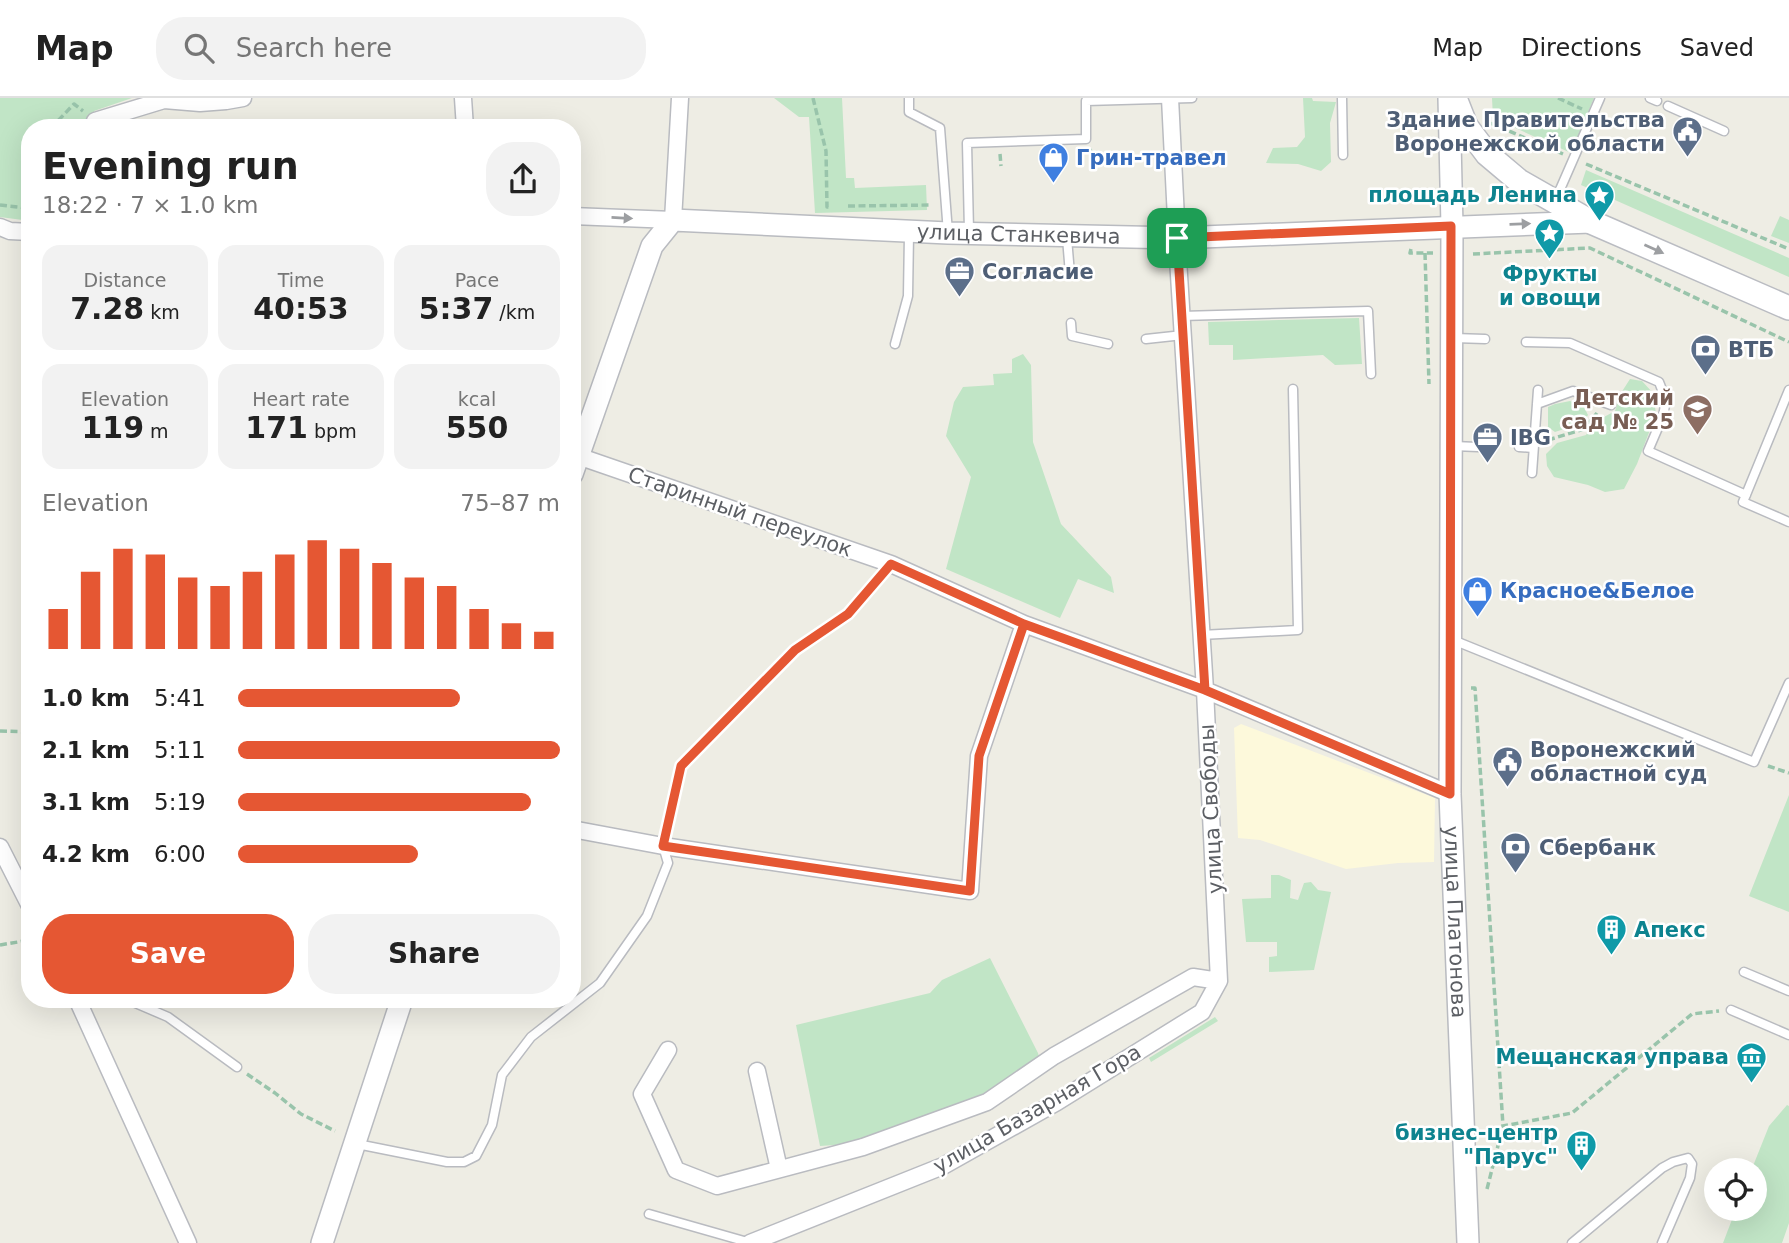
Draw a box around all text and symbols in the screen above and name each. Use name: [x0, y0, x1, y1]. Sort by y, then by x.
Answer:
search box: [156, 17, 646, 80]
text: Map: [35, 29, 114, 68]
icon: search: [180, 29, 218, 67]
text: Search here: [236, 33, 392, 63]
text: Map: [1432, 34, 1483, 62]
text: Directions: [1521, 34, 1642, 62]
text: Saved: [1680, 34, 1754, 62]
place label: Здание Правительства Воронежской области: [1386, 108, 1665, 156]
public building icon: Здание Правительства Воронежской области: [1671, 115, 1705, 159]
shop icon: Грин-травел: [1036, 141, 1070, 185]
button: share: [486, 142, 560, 216]
text: Evening run: [42, 144, 299, 188]
place label: Грин-травел: [1076, 146, 1227, 170]
place icon: площадь Ленина: [1583, 178, 1617, 222]
place label: площадь Ленина: [1368, 183, 1577, 207]
text: 18:22 · 7 × 1.0 km: [42, 192, 258, 218]
pin: [1147, 208, 1207, 268]
one-way arrow: [612, 213, 634, 224]
place icon: Фрукты и овощи: [1533, 217, 1567, 261]
icon: arrive: [1158, 219, 1196, 257]
one-way arrow: [1509, 219, 1531, 230]
street label: улица Станкевича: [916, 220, 1121, 249]
one-way arrow: [1643, 244, 1664, 255]
office icon: Согласие: [942, 255, 976, 299]
place label: Согласие: [982, 260, 1094, 284]
place label: Фрукты и овощи: [1499, 262, 1601, 310]
text: Distance: [83, 269, 167, 291]
text: Time: [278, 269, 324, 291]
text: Pace: [455, 269, 499, 291]
text: 7.28: [70, 291, 144, 326]
text: 40:53: [253, 291, 349, 326]
text: 5:37: [419, 291, 493, 326]
text: km: [144, 301, 180, 323]
text: /km: [493, 301, 535, 323]
bank icon: ВТБ: [1688, 333, 1722, 377]
place label: ВТБ: [1728, 338, 1774, 362]
place label: Детский сад № 25: [1561, 386, 1674, 434]
text: Elevation: [81, 388, 169, 410]
text: Heart rate: [252, 388, 350, 410]
text: kcal: [458, 388, 496, 410]
school or university icon: Детский сад № 25: [1680, 393, 1714, 437]
text: 119: [81, 410, 144, 445]
text: 171: [245, 410, 308, 445]
text: 550: [446, 410, 508, 445]
text: m: [144, 420, 169, 442]
text: bpm: [308, 420, 357, 442]
office icon: IBG: [1470, 421, 1504, 465]
place label: IBG: [1510, 426, 1551, 450]
street label: Старинный переулок: [625, 462, 855, 562]
text: Elevation: [42, 490, 149, 516]
text: 75–87 m: [460, 490, 560, 516]
shop icon: Красное&Белое: [1460, 574, 1494, 618]
place label: Красное&Белое: [1500, 579, 1695, 603]
text: 1.0 km: [42, 685, 130, 711]
text: 5:41: [154, 685, 206, 711]
street label: улица Свободы: [1195, 723, 1227, 895]
text: 2.1 km: [42, 737, 130, 763]
text: 5:11: [154, 737, 206, 763]
place label: Воронежский областной суд: [1530, 738, 1707, 786]
public building icon: Воронежский областной суд: [1490, 745, 1524, 789]
text: 3.1 km: [42, 789, 130, 815]
text: 5:19: [154, 789, 206, 815]
street label: улица Платонова: [1439, 825, 1471, 1018]
bank icon: Сбербанк: [1499, 831, 1533, 875]
place label: Сбербанк: [1539, 836, 1656, 860]
text: 4.2 km: [42, 841, 130, 867]
text: 6:00: [154, 841, 206, 867]
building icon: Апекс: [1594, 913, 1628, 957]
button: Save: [42, 914, 294, 994]
button: Share: [308, 914, 560, 994]
place label: Апекс: [1634, 918, 1706, 942]
street label: улица Базарная Гора: [929, 1040, 1145, 1178]
museum icon: Мещанская управа: [1735, 1040, 1769, 1084]
place label: Мещанская управа: [1495, 1045, 1729, 1069]
place label: бизнес-центр "Парус": [1395, 1121, 1558, 1169]
building icon: бизнес-центр "Парус": [1564, 1128, 1598, 1172]
map controls: [1704, 1158, 1767, 1221]
button: locate: [1704, 1158, 1767, 1221]

